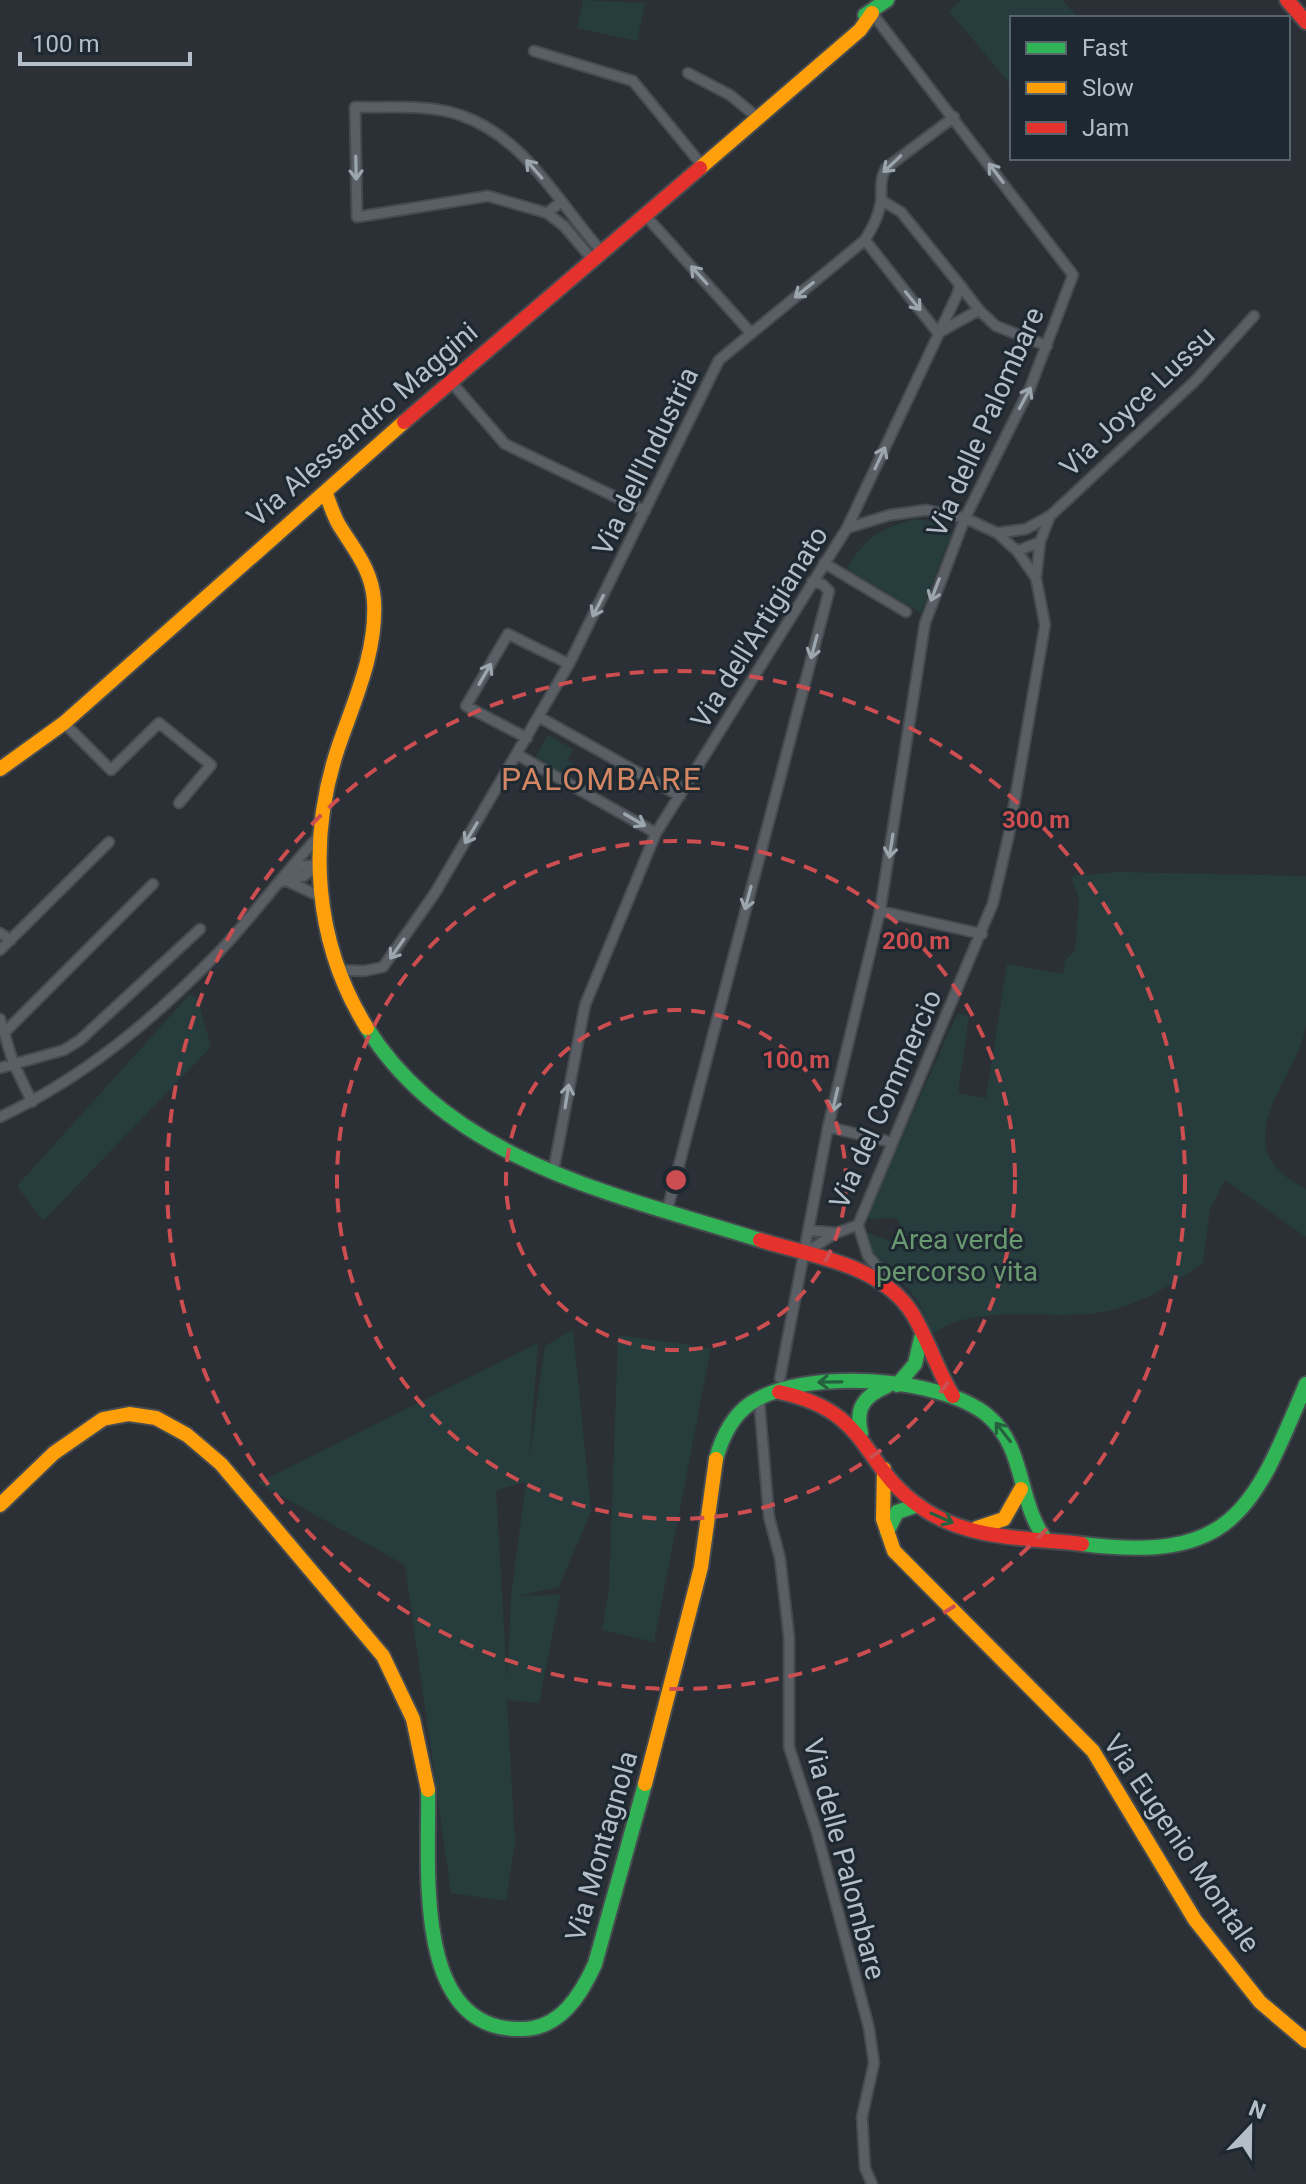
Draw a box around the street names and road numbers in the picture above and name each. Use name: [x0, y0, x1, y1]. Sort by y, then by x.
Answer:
street label: Via delle Palombare: [920, 302, 1051, 542]
street label: Via Alessandro Maggini: [240, 315, 484, 533]
street label: Via Joyce Lussu: [1053, 319, 1221, 483]
street label: Via dell'Industria: [586, 362, 705, 561]
street label: Via dell'Artigianato: [684, 520, 835, 734]
street label: Via del Commercio: [822, 985, 949, 1214]
street label: Via Eugenio Montale: [1096, 1728, 1267, 1958]
street label: Via delle Palombare: [796, 1735, 893, 1983]
street label: Via Montagnola: [559, 1747, 644, 1945]

